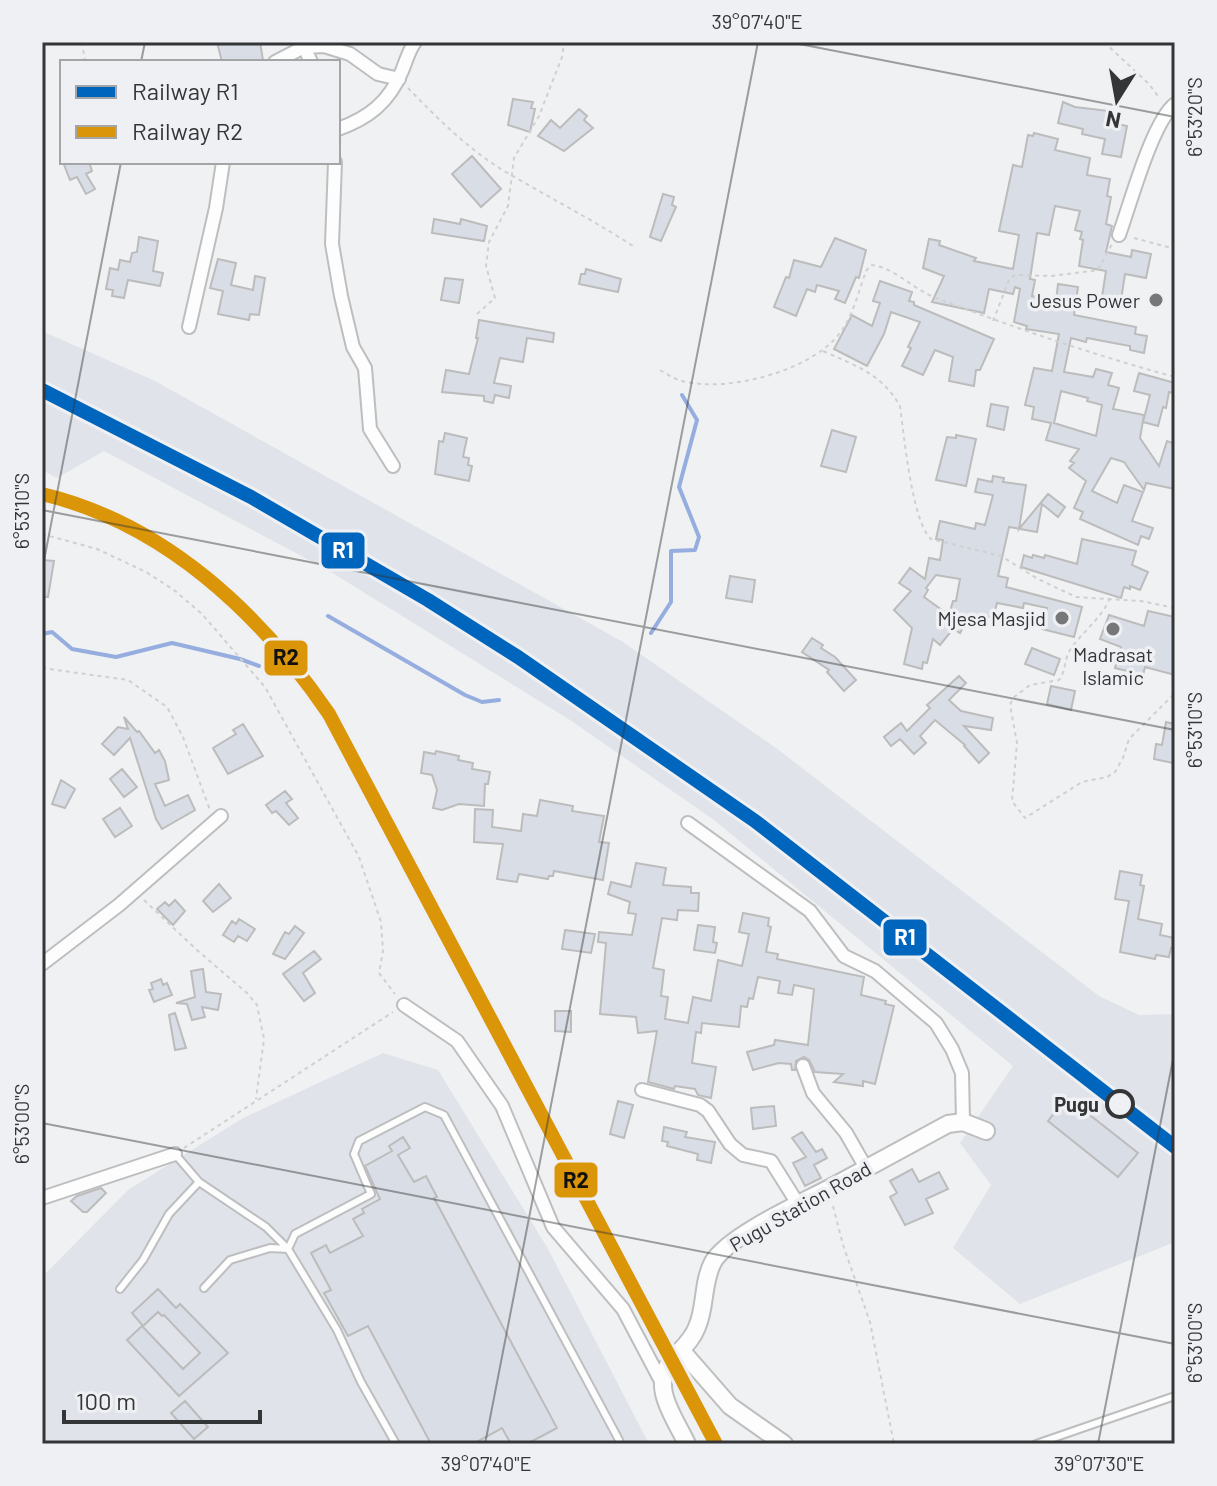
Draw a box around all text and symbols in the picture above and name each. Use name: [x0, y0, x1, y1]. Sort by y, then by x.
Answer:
text: 39°07'40"E: [711, 9, 803, 33]
legend: [60, 60, 340, 164]
north arrow: [1077, 60, 1157, 140]
text: Railway R1: [132, 76, 239, 105]
text: 6°53'20"S: [1182, 77, 1206, 157]
text: N: [1103, 106, 1123, 135]
text: Railway R2: [132, 116, 243, 145]
place label: Jesus Power: [1030, 288, 1140, 312]
marker: Jesus Power: [1147, 291, 1165, 309]
text: 6°53'10"S: [9, 473, 33, 549]
line badge: R1: [320, 531, 366, 570]
text: R1: [332, 536, 354, 562]
place label: Mjesa Masjid: [937, 606, 1046, 630]
marker: Mjesa Masjid: [1053, 609, 1071, 627]
marker: Madrasat Islamic: [1104, 620, 1122, 638]
line badge: R2: [263, 639, 309, 677]
place label: Madrasat Islamic: [1073, 642, 1153, 689]
text: R2: [273, 643, 299, 669]
text: 6°53'10"S: [1182, 692, 1206, 768]
line badge: R1: [882, 918, 928, 957]
text: R1: [894, 923, 916, 949]
text: 6°53'00"S: [9, 1084, 33, 1164]
marker: Pugu: [1106, 1090, 1134, 1118]
place label: Pugu: [1054, 1092, 1099, 1116]
street label: Pugu Station Road: [725, 1156, 875, 1256]
line badge: R2: [553, 1161, 599, 1199]
text: R2: [563, 1166, 589, 1192]
text: 6°53'00"S: [1182, 1303, 1206, 1383]
scale bar: [64, 1374, 260, 1424]
text: 100 m: [76, 1386, 136, 1415]
text: 39°07'40"E: [440, 1451, 532, 1475]
text: 39°07'30"E: [1054, 1451, 1144, 1475]

